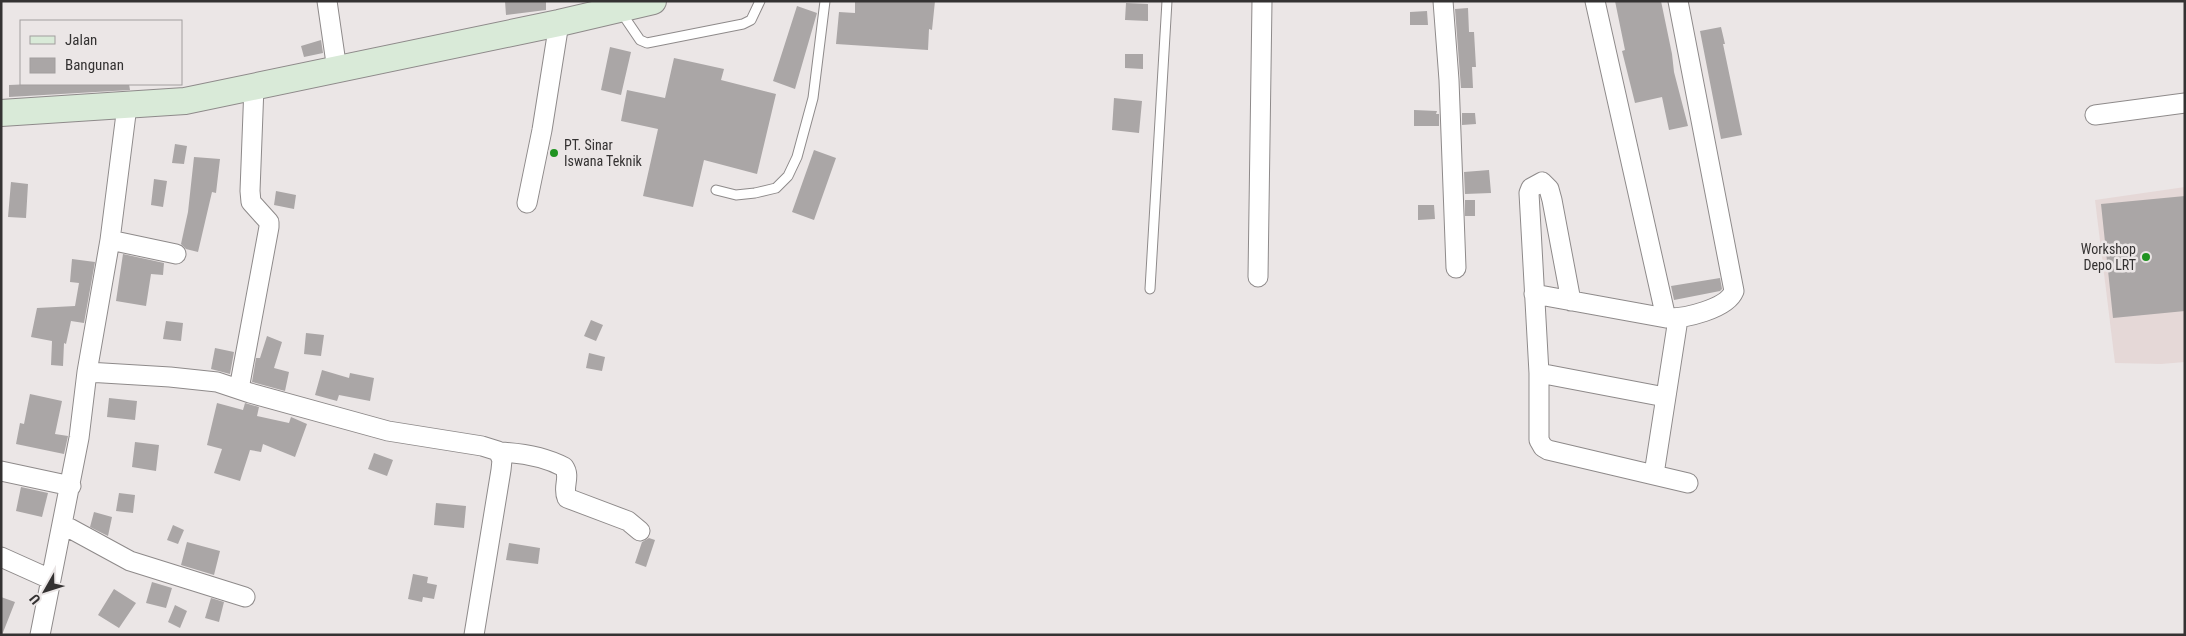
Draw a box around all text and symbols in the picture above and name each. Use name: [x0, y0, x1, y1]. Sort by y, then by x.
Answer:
legend: [20, 20, 182, 85]
text: Jalan: [65, 31, 97, 49]
text: Bangunan: [65, 56, 124, 74]
place label: PT. Sinar Iswana Teknik: [564, 137, 643, 169]
marker: PT. Sinar Iswana Teknik: [548, 147, 560, 159]
place label: Workshop Depo LRT: [2081, 241, 2136, 273]
marker: Workshop Depo LRT: [2140, 251, 2152, 263]
north arrow: [20, 566, 70, 616]
text: U: [26, 591, 44, 607]

